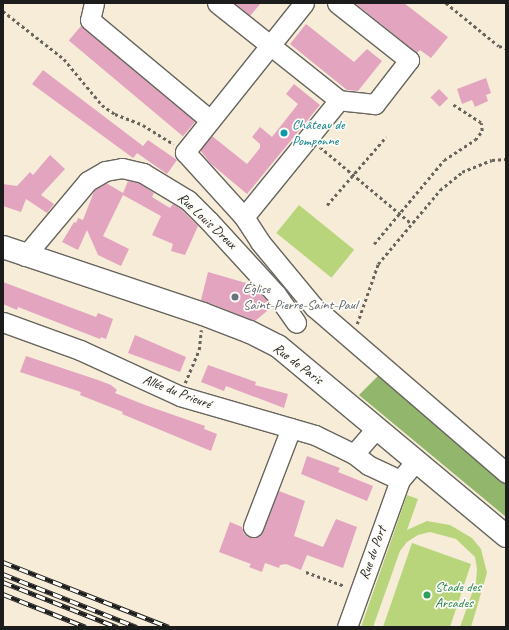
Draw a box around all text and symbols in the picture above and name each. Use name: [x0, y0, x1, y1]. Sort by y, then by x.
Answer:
place label: Château de Pomponne: [292, 117, 345, 150]
marker: Château de Pomponne: [279, 128, 289, 138]
street label: Rue Louis Dreux: [174, 189, 240, 253]
place label: Église Saint-Pierre-Saint-Paul: [243, 281, 357, 314]
marker: Église Saint-Pierre-Saint-Paul: [230, 292, 240, 302]
street label: Rue de Paris: [270, 340, 326, 388]
street label: Allée du Prieuré: [141, 371, 213, 413]
street label: Rue du Port: [356, 524, 390, 582]
place label: Stade des Arcades: [435, 579, 481, 612]
marker: Stade des Arcades: [422, 590, 432, 600]

